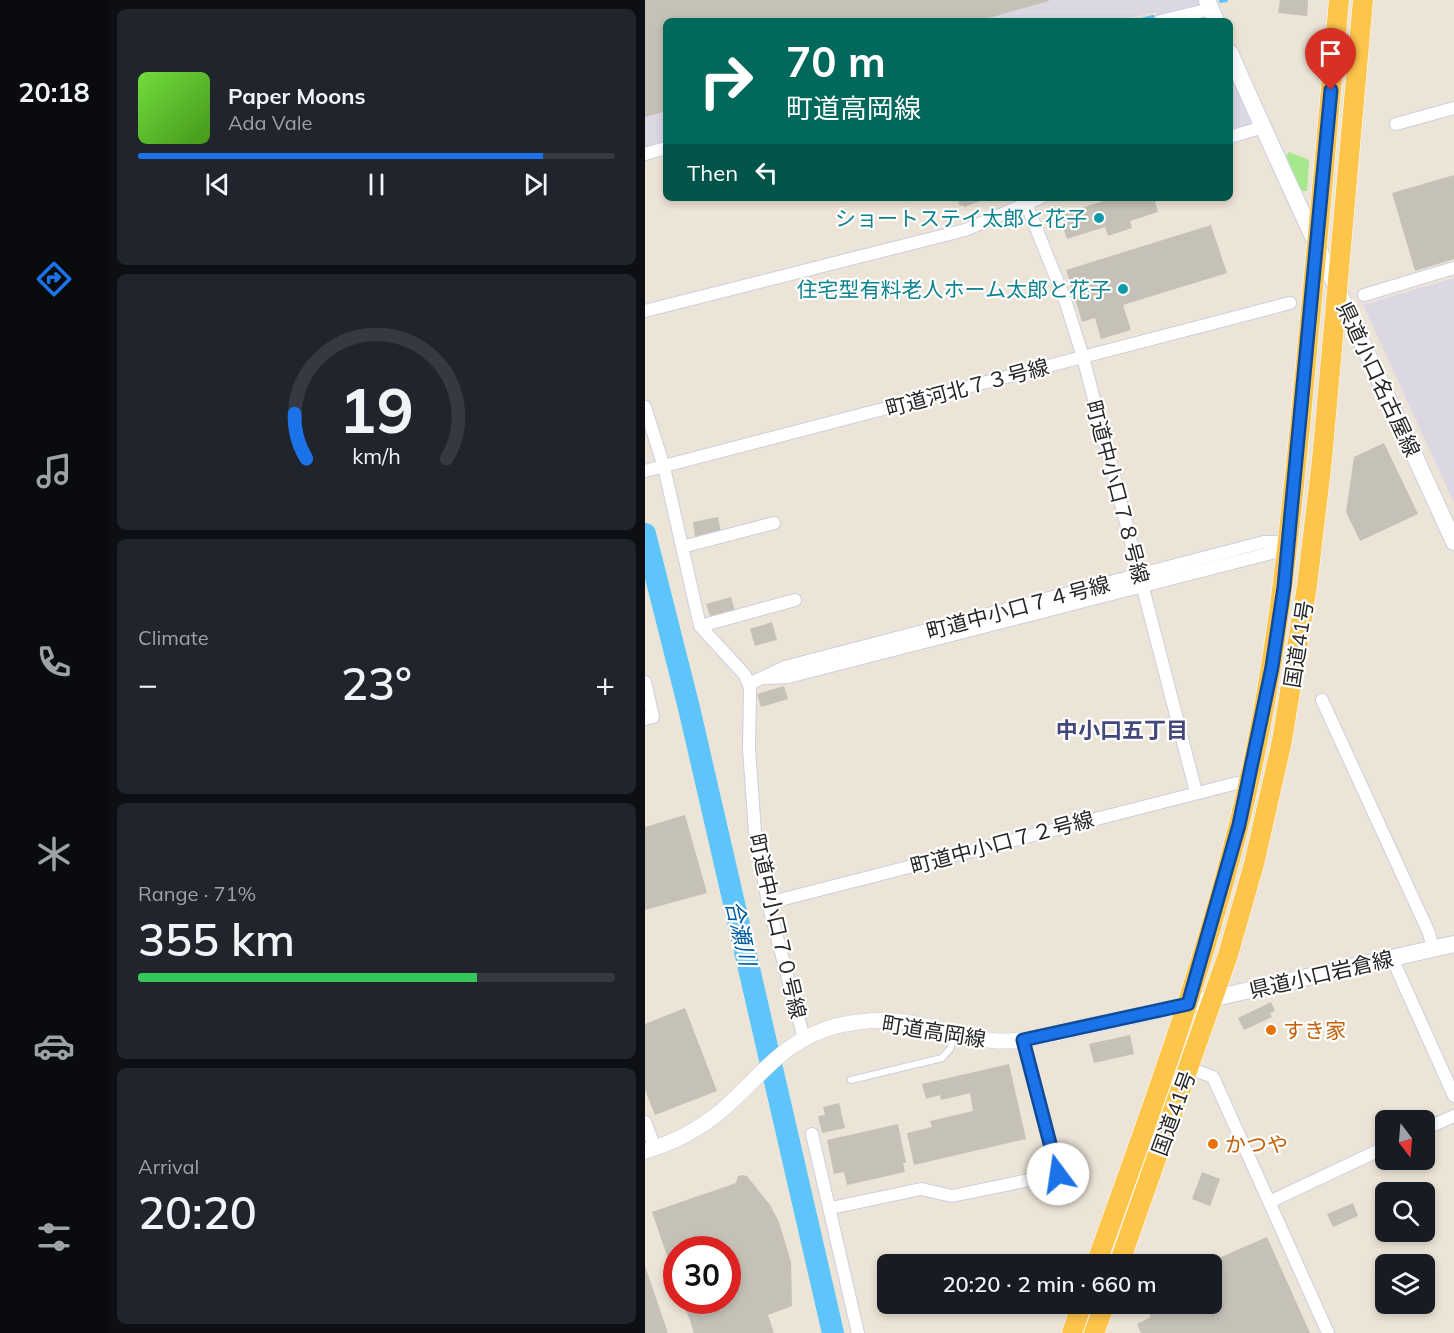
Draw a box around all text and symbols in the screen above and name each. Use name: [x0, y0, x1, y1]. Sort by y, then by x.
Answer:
pin: [1305, 28, 1356, 90]
text: 70 m: [786, 35, 886, 88]
icon: arrive: [1314, 37, 1347, 70]
icon: right: [687, 42, 765, 120]
text: 20:18: [18, 75, 90, 109]
text: Paper Moons: [228, 82, 366, 110]
text: 町道高岡線: [786, 91, 921, 125]
text: Ada Vale: [228, 110, 312, 135]
icon: left: [750, 156, 783, 189]
text: Then: [687, 159, 738, 187]
icon: previous: [201, 168, 234, 201]
icon: pause: [360, 168, 393, 201]
icon: next: [519, 168, 552, 201]
place label: ショートステイ太郎と花子: [835, 205, 1087, 231]
marker: ショートステイ太郎と花子: [1092, 211, 1106, 225]
icon: directions: [33, 258, 75, 300]
place label: 住宅型有料老人ホーム太郎と花子: [797, 276, 1111, 302]
marker: 住宅型有料老人ホーム太郎と花子: [1116, 282, 1130, 296]
street label: 県道小口名古屋線: [1332, 297, 1426, 461]
street label: 町道河北７３号線: [882, 353, 1052, 421]
text: 19: [339, 370, 414, 449]
street label: 町道中小口７８号線: [1081, 397, 1155, 587]
text: km/h: [352, 442, 401, 469]
icon: music: [33, 450, 75, 492]
street label: 町道中小口７４号線: [923, 570, 1113, 644]
street label: 国道41号: [1278, 598, 1318, 690]
text: Climate: [138, 625, 209, 650]
icon: phone: [33, 641, 75, 683]
text: 23°: [341, 655, 412, 711]
text: −: [138, 663, 158, 704]
text: +: [595, 663, 615, 704]
district label: 中小口五丁目: [1056, 716, 1188, 744]
street label: 町道中小口７２号線: [907, 805, 1097, 879]
street label: 町道中小口７０号線: [744, 831, 812, 1021]
icon: climate: [33, 833, 75, 875]
text: Range · 71%: [138, 881, 256, 906]
water label: 合瀬川: [720, 898, 763, 970]
text: 355 km: [138, 911, 295, 967]
street label: 県道小口岩倉線: [1246, 945, 1396, 1003]
street label: 町道高岡線: [880, 1010, 988, 1052]
place label: すき家: [1283, 1017, 1346, 1043]
marker: すき家: [1264, 1023, 1278, 1037]
icon: car: [33, 1025, 75, 1067]
street label: 国道41号: [1146, 1067, 1200, 1159]
north arrow: [1375, 1110, 1435, 1170]
map controls: [1375, 1110, 1435, 1314]
place label: かつや: [1225, 1131, 1288, 1157]
marker: かつや: [1206, 1137, 1220, 1151]
position arrow: [1026, 1142, 1090, 1206]
text: Arrival: [138, 1154, 199, 1179]
button: search: [1375, 1182, 1435, 1242]
text: 20:20: [138, 1184, 257, 1240]
icon: filters: [33, 1216, 75, 1258]
speed limit sign: 30: [663, 1236, 741, 1314]
button: layers: [1375, 1254, 1435, 1314]
text: 20:20 · 2 min · 660 m: [942, 1270, 1157, 1298]

